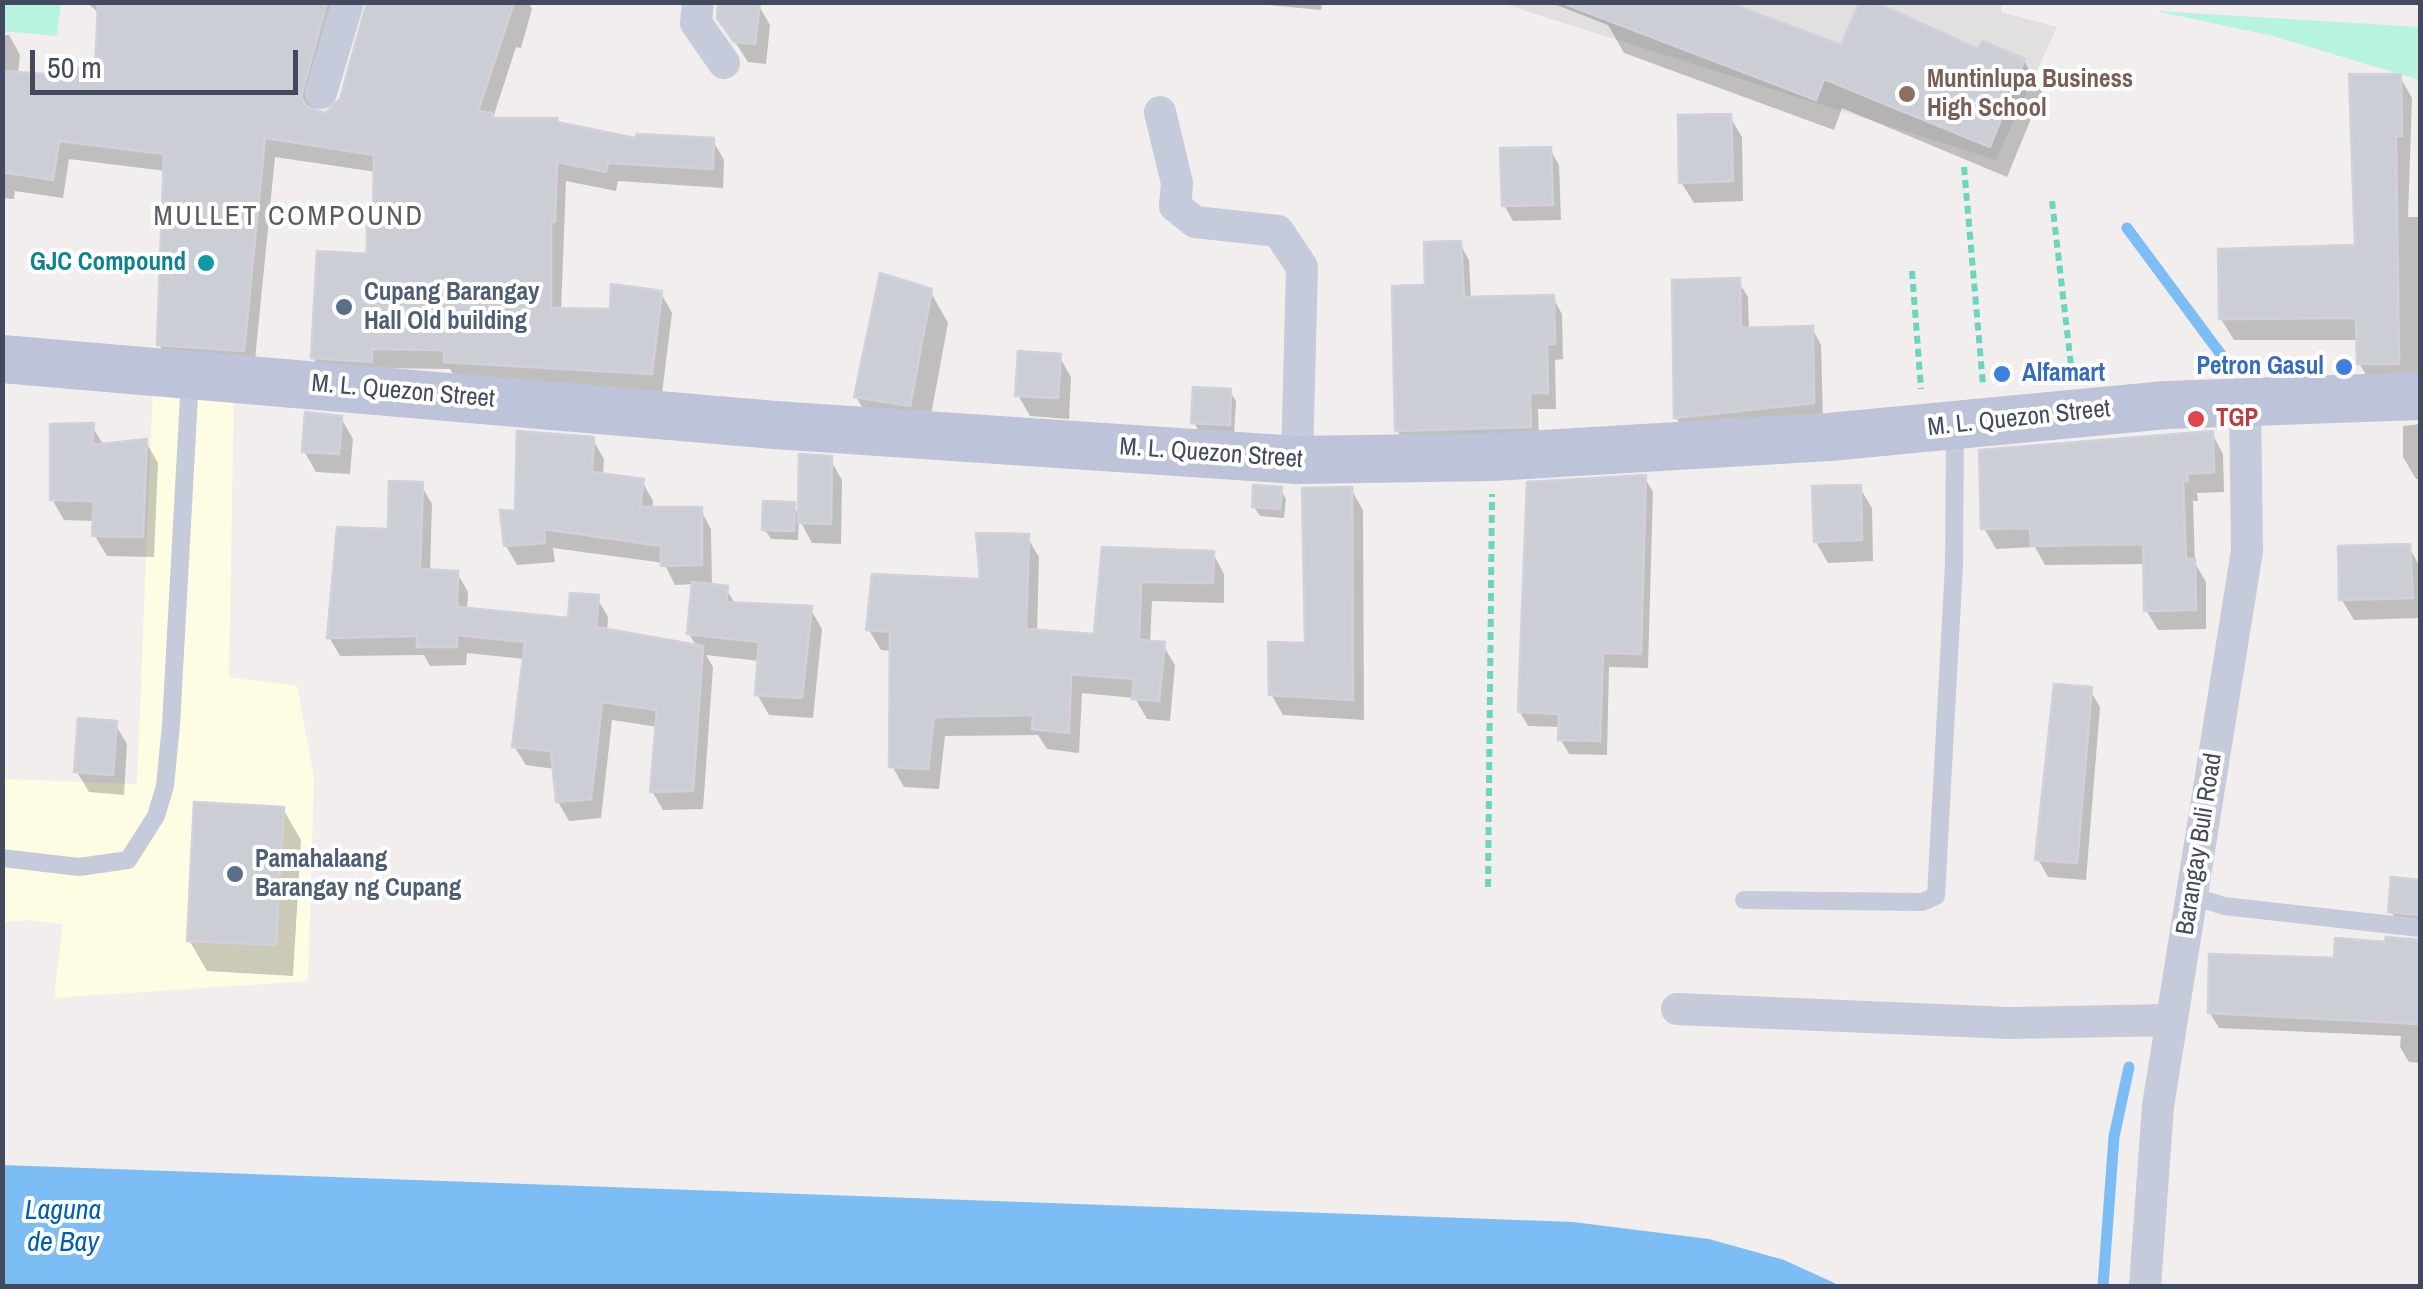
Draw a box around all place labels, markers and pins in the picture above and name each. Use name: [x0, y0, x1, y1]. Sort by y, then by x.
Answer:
place label: Muntinlupa Business High School: [1927, 65, 2133, 124]
marker: Muntinlupa Business High School: [1896, 83, 1918, 105]
place label: GJC Compound: [30, 248, 186, 278]
marker: GJC Compound: [195, 252, 217, 274]
place label: Cupang Barangay Hall Old building: [364, 278, 539, 337]
marker: Cupang Barangay Hall Old building: [333, 296, 355, 318]
place label: Petron Gasul: [2196, 352, 2324, 382]
marker: Petron Gasul: [2333, 356, 2355, 378]
place label: Alfamart: [2022, 359, 2105, 389]
marker: Alfamart: [1991, 363, 2013, 385]
place label: TGP: [2216, 404, 2258, 434]
marker: TGP: [2185, 408, 2207, 430]
place label: Pamahalaang Barangay ng Cupang: [255, 845, 461, 904]
marker: Pamahalaang Barangay ng Cupang: [224, 863, 246, 885]

